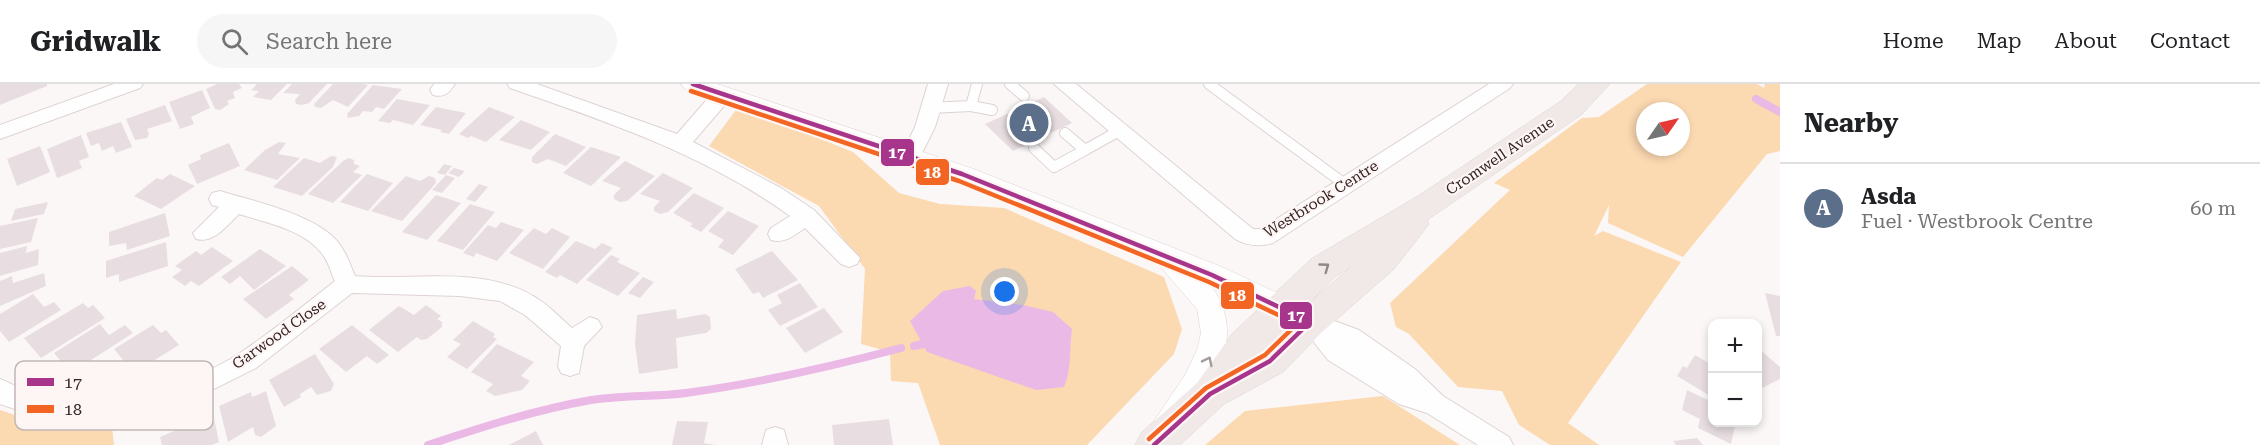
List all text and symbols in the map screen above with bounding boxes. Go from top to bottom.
search box [197,14,617,68]
text: Gridwalk [30,25,161,58]
icon: search [218,25,251,58]
text: Search here [266,29,392,54]
text: Home [1883,29,1944,53]
text: Map [1977,29,2022,53]
text: About [2055,29,2117,53]
text: Contact [2150,29,2230,53]
pin: A [1010,100,1048,146]
north arrow [1636,102,1690,156]
text: Nearby [1804,108,1898,138]
street label: Cromwell Avenue [1442,113,1558,199]
line badge: 17 [880,138,915,167]
text: 17 [888,143,906,162]
street label: Westbrook Centre [1260,157,1382,241]
line badge: 18 [915,158,950,186]
text: 18 [923,163,941,182]
text: Asda [1861,184,1916,209]
text: A [1816,196,1831,220]
text: 60 m [2190,196,2236,220]
text: Fuel · Westbrook Centre [1861,209,2093,233]
one-way arrow [1318,264,1329,275]
your location [990,277,1019,306]
line badge: 18 [1220,281,1255,310]
text: 18 [1228,286,1246,305]
street label: Garwood Close [229,295,329,373]
line badge: 17 [1279,301,1313,330]
text: 17 [1287,306,1305,325]
map controls [1708,319,1762,427]
button: + [1708,319,1762,373]
one-way arrow [1200,356,1212,367]
legend [15,361,213,430]
text: 17 [64,373,82,392]
button: − [1708,373,1762,427]
text: 18 [64,400,82,419]

